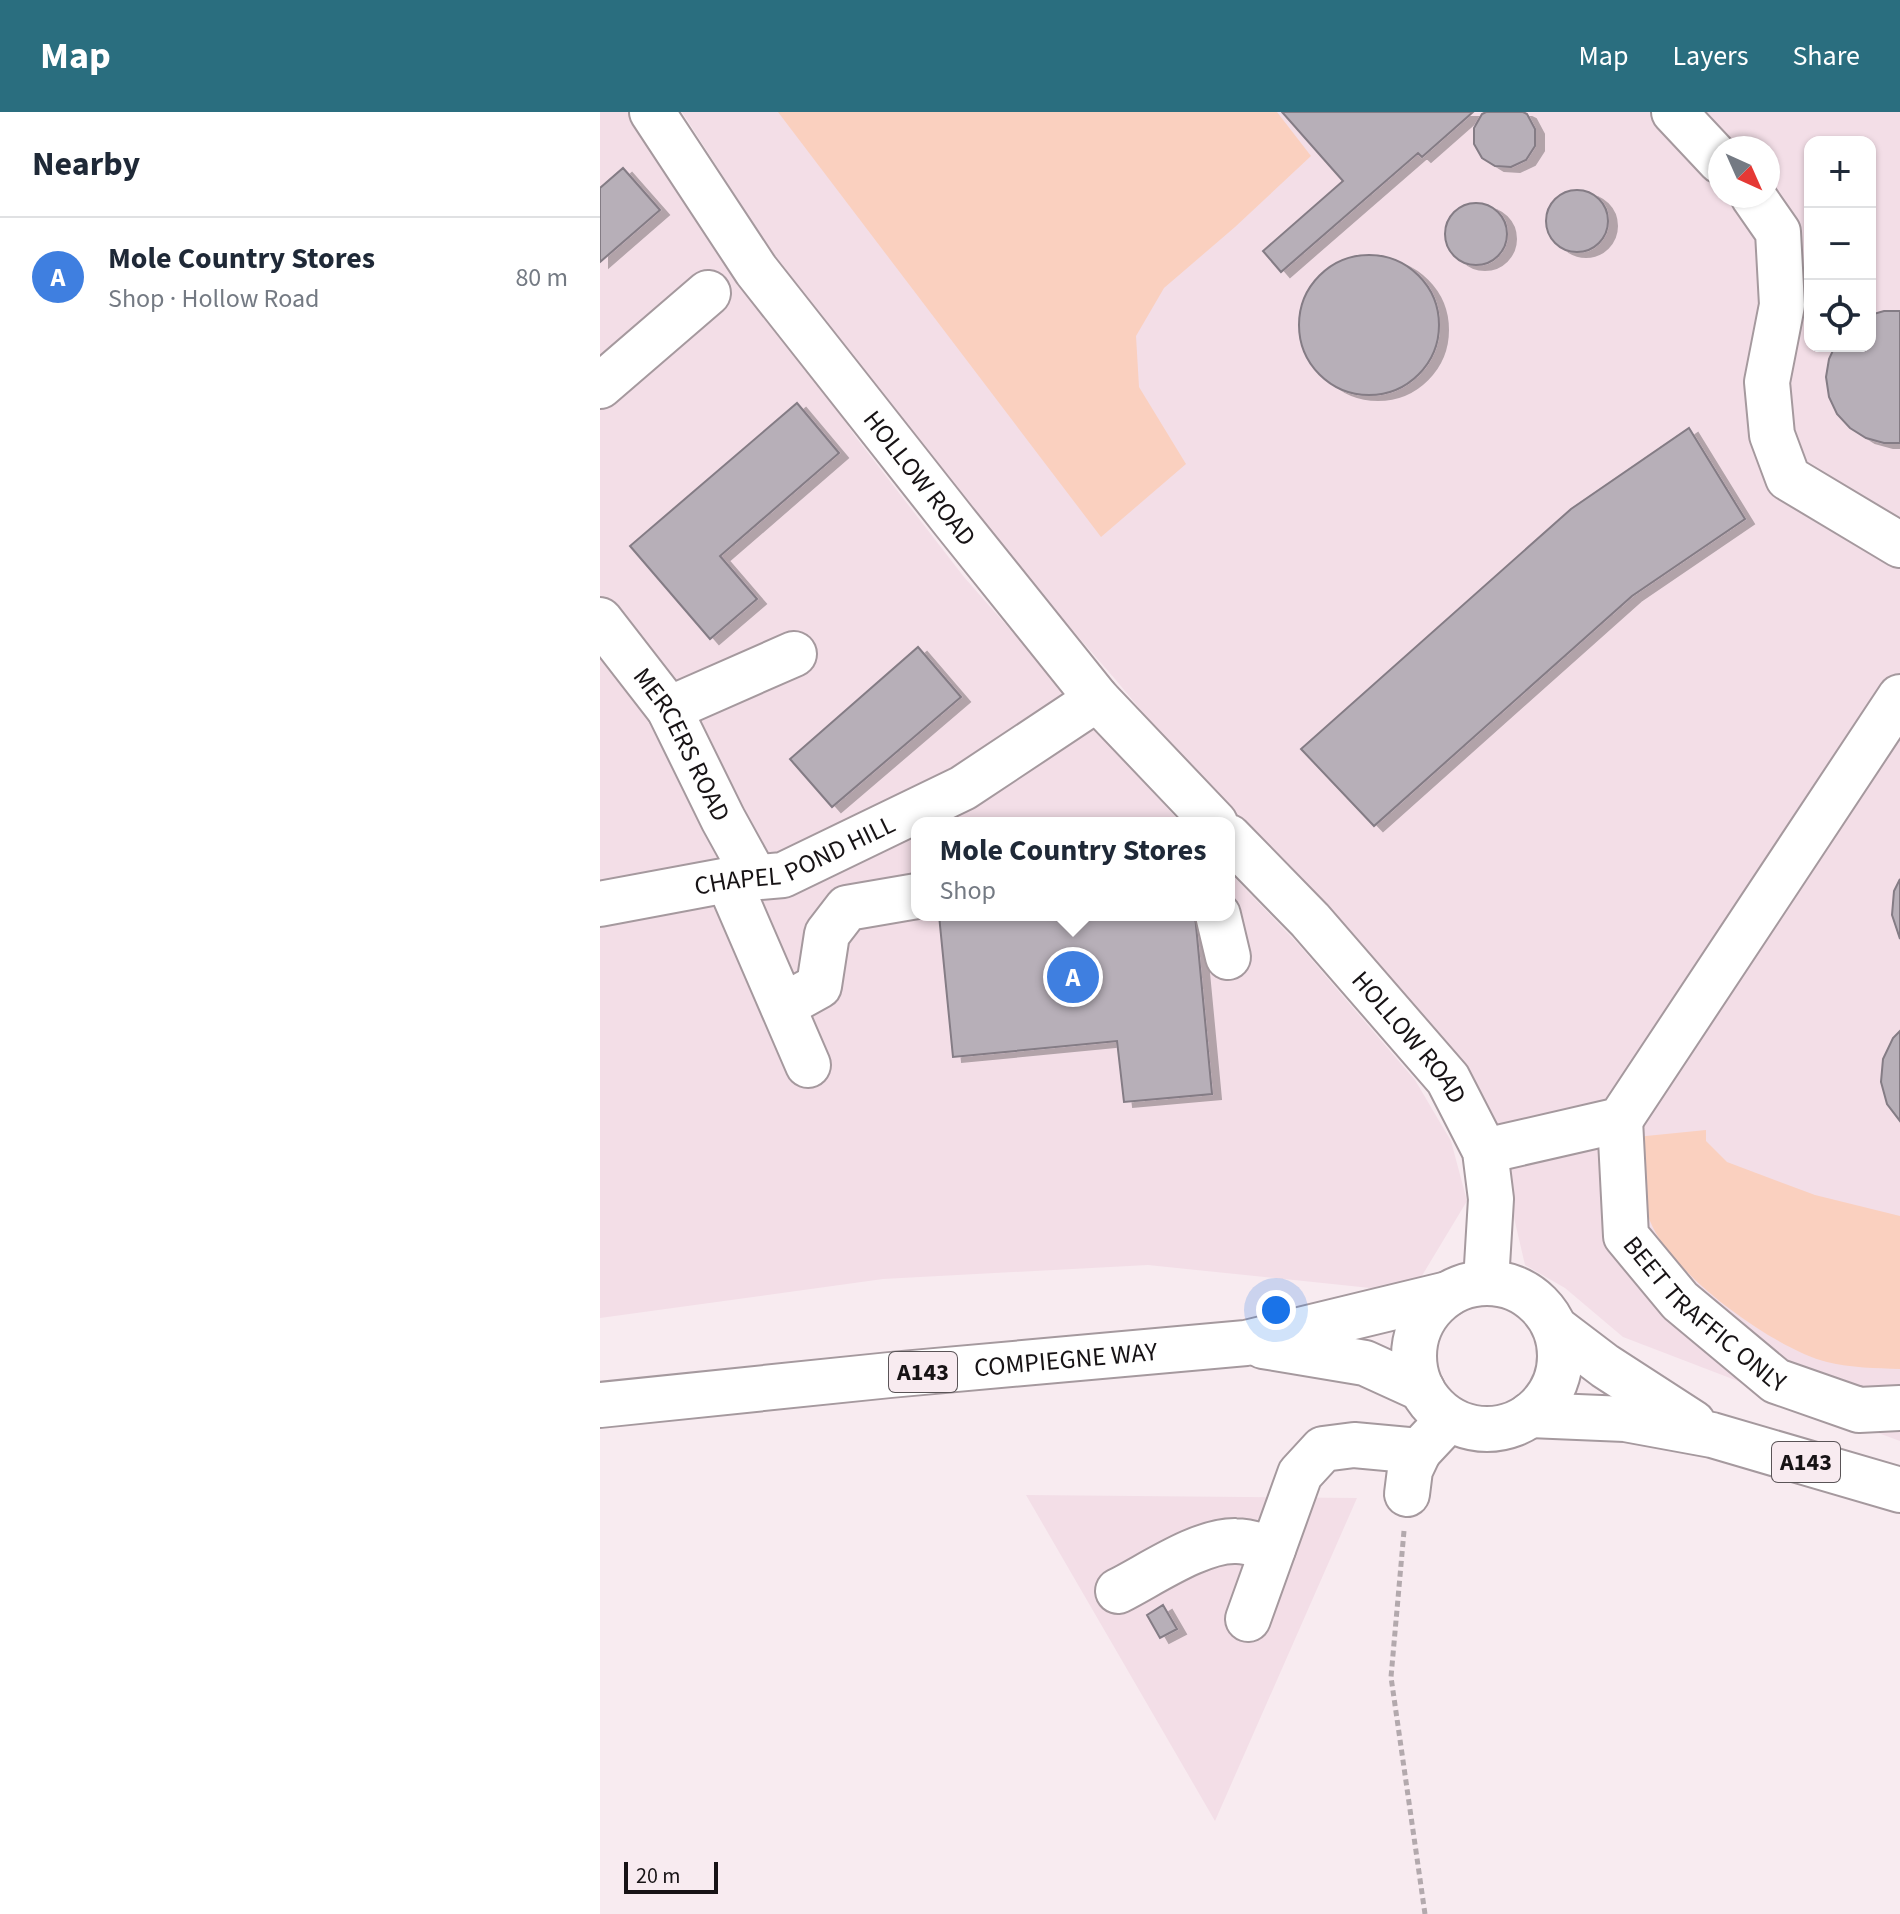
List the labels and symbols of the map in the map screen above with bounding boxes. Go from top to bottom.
north arrow [1708,136,1780,208]
street label: HOLLOW ROAD [855,402,985,554]
street label: MERCERS ROAD [625,659,740,828]
street label: CHAPEL POND HILL [691,805,901,904]
pin: A [1047,947,1099,1007]
street label: HOLLOW ROAD [1343,962,1476,1110]
street label: BEET TRAFFIC ONLY [1615,1228,1792,1402]
your location [1256,1290,1296,1330]
street label: COMPIEGNE WAY [972,1332,1160,1386]
road number: A143 [889,1352,957,1392]
road number: A143 [1772,1442,1840,1482]
scale bar [624,1858,718,1894]

